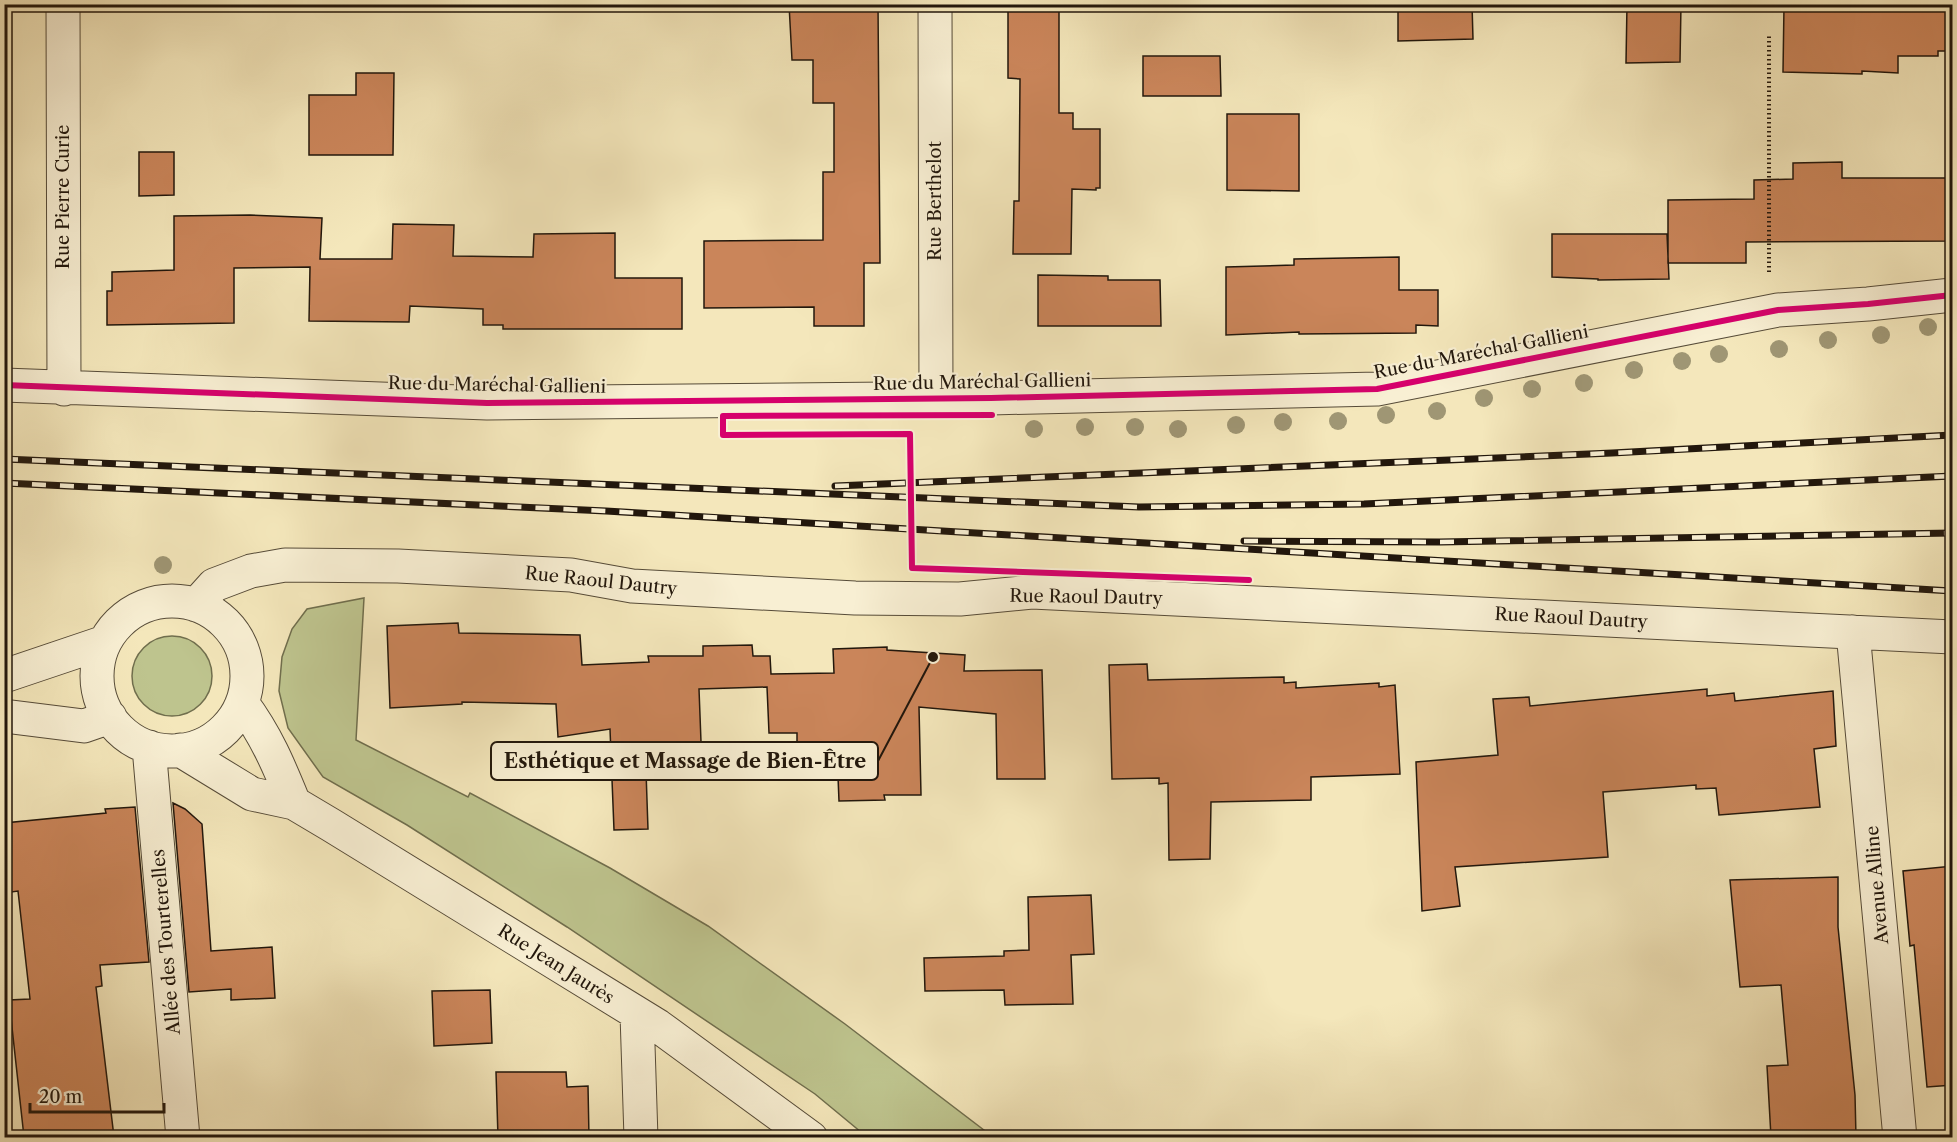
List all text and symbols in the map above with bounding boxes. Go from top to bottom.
street label: Rue Pierre Curie [52,125,74,269]
street label: Rue Berthelot [924,140,946,261]
street label: Rue du Maréchal Gallieni [1372,320,1591,384]
street label: Rue du Maréchal Gallieni [873,369,1092,395]
street label: Rue du Maréchal Gallieni [388,372,607,398]
street label: Rue Raoul Dautry [524,562,679,600]
street label: Rue Raoul Dautry [1009,585,1164,609]
street label: Rue Raoul Dautry [1494,603,1649,633]
callout: Esthétique et Massage de Bien-Être [491,742,878,780]
text: Esthétique et Massage de Bien-Être [504,748,866,773]
street label: Avenue Alline [1861,825,1893,946]
street label: Allée des Tourterelles [147,848,185,1037]
street label: Rue Jean Jaurès [494,919,618,1009]
scale bar [30,1076,164,1114]
text: 20 m [39,1086,83,1108]

